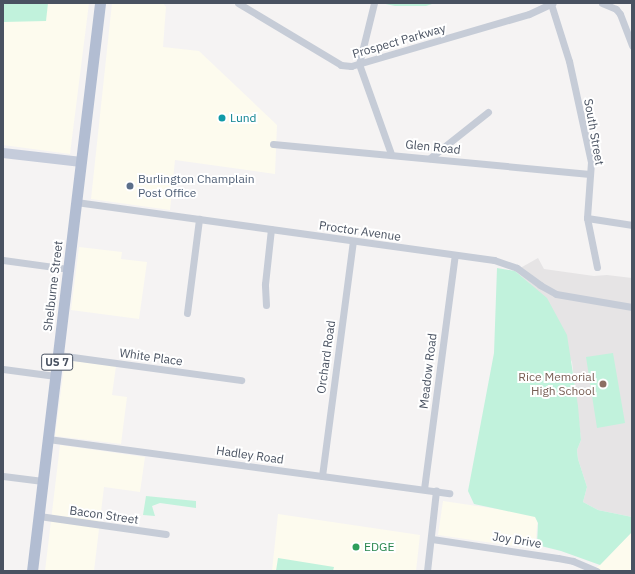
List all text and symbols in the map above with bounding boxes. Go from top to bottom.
street label: Prospect Parkway [351,21,447,61]
street label: South Street [581,98,607,166]
place label: Lund [230,111,256,125]
marker: Lund [217,113,227,123]
street label: Glen Road [405,137,461,157]
place label: Burlington Champlain Post Office [138,172,255,200]
marker: Burlington Champlain Post Office [125,181,135,191]
street label: Proctor Avenue [318,218,402,244]
street label: Shelburne Street [40,240,66,332]
street label: Orchard Road [314,319,338,395]
street label: Meadow Road [416,332,440,410]
street label: White Place [119,345,183,369]
road number: US 7 [41,353,73,371]
place label: Rice Memorial High School [518,370,595,398]
marker: Rice Memorial High School [598,379,608,389]
street label: Hadley Road [215,443,285,467]
street label: Bacon Street [69,503,139,527]
street label: Joy Drive [491,529,543,551]
place label: EDGE [364,540,394,554]
marker: EDGE [351,542,361,552]

